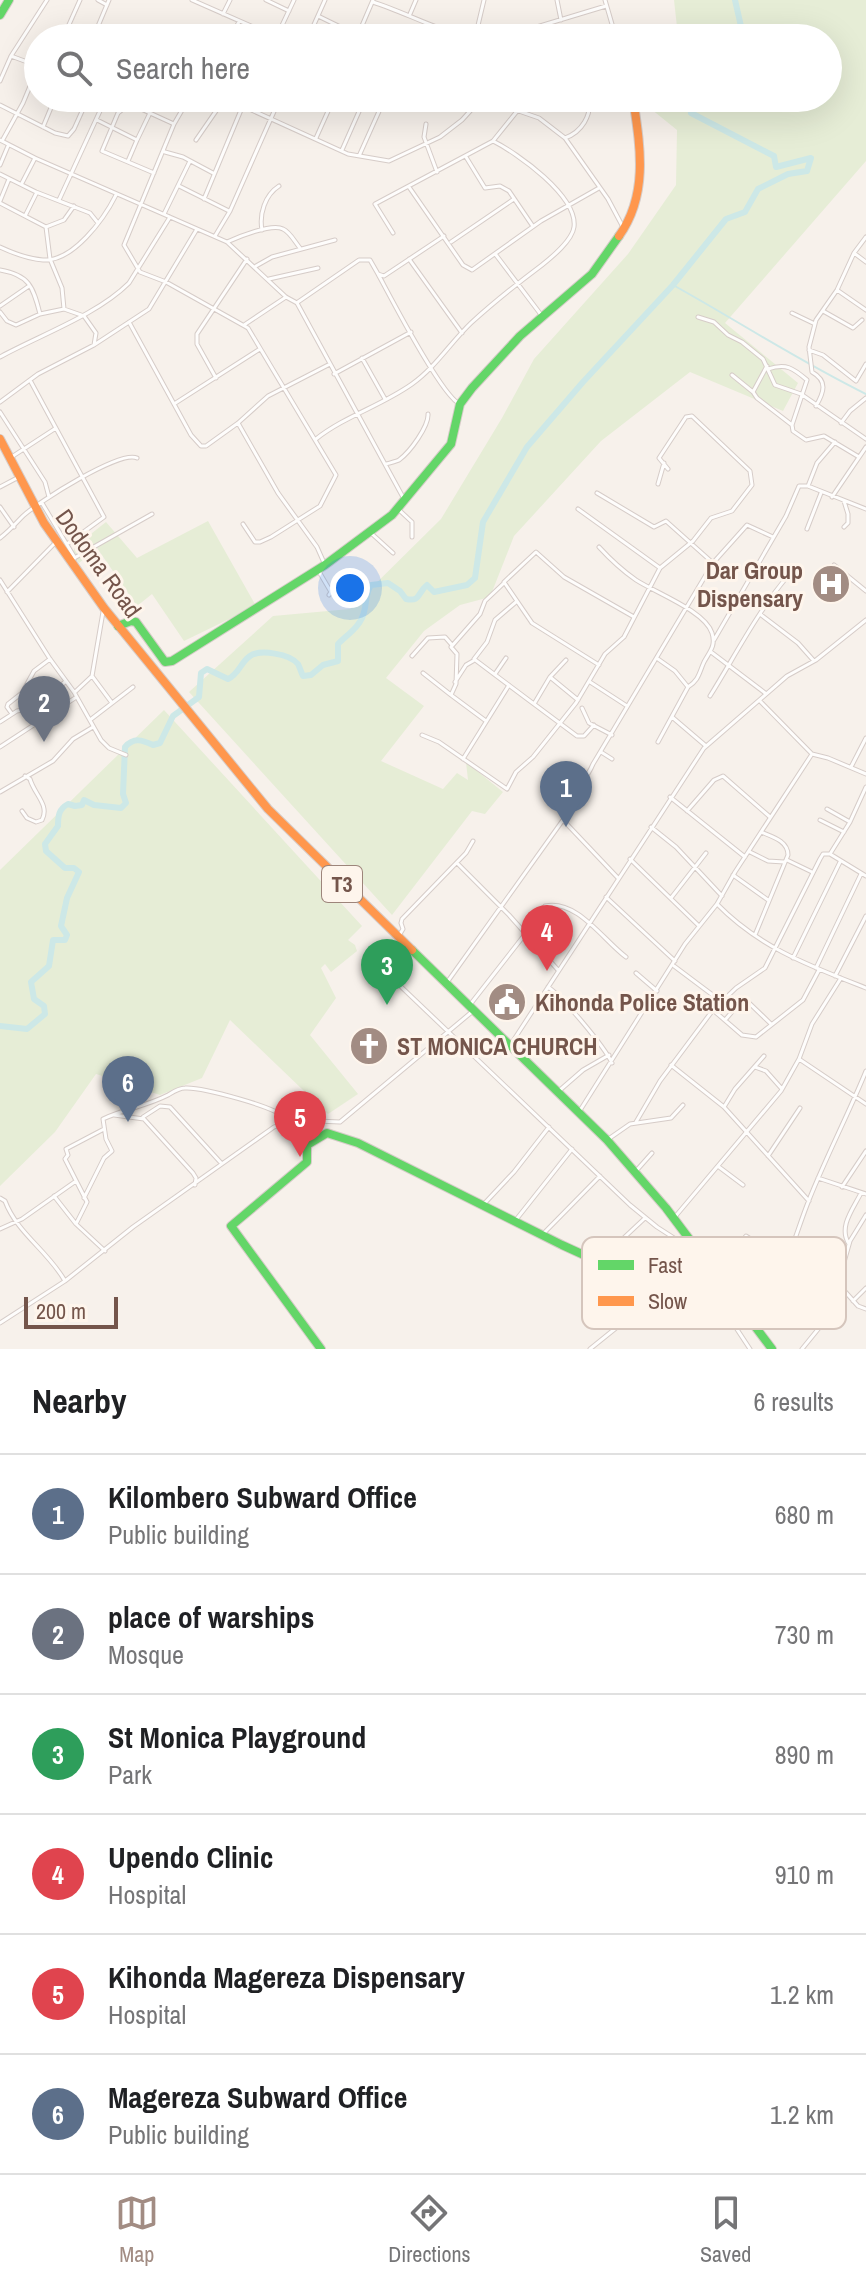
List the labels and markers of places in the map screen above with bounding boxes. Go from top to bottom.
place label: Dar Group Dispensary [697,554,803,614]
hospital icon: Dar Group Dispensary [810,563,852,605]
pin: 2 [18,676,70,742]
pin: 1 [540,761,592,827]
pin: 4 [521,905,573,971]
pin: 3 [361,939,413,1005]
public building icon: Kihonda Police Station [486,981,528,1023]
place label: Kihonda Police Station [535,986,749,1018]
church icon: ST MONICA CHURCH [348,1025,390,1067]
place label: ST MONICA CHURCH [397,1030,597,1062]
pin: 6 [102,1056,154,1122]
pin: 5 [274,1091,326,1157]

